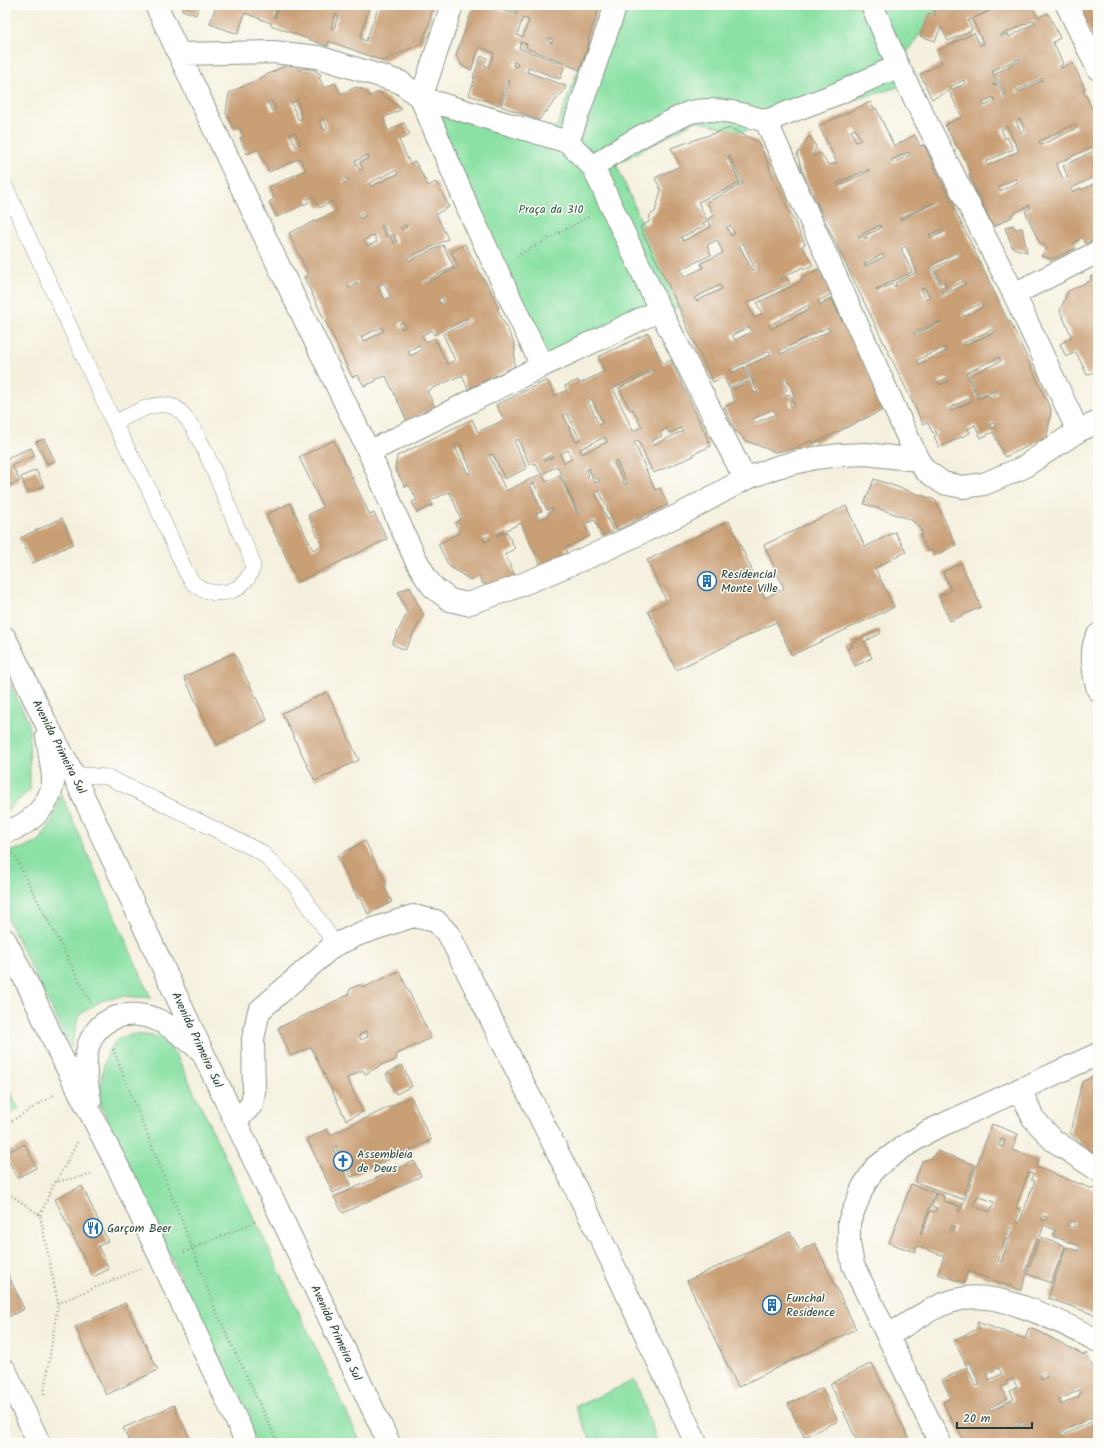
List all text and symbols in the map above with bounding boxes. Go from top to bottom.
park label: Praça da 310 [519,200,583,219]
place label: Residencial Monte Ville [721,565,778,598]
building icon: Residencial Monte Ville [696,570,718,592]
street label: Avenida Primeira Sul [27,696,91,798]
street label: Avenida Primeira Sul [166,989,228,1091]
place label: Assembleia de Deus [357,1145,413,1178]
church icon: Assembleia de Deus [332,1150,354,1172]
restaurant icon: Garçom Beer [82,1217,104,1239]
place label: Garçom Beer [107,1219,173,1238]
street label: Avenida Primeira Sul [305,1282,367,1384]
place label: Funchal Residence [786,1289,836,1322]
building icon: Funchal Residence [761,1294,783,1316]
scale bar [957,1404,1032,1430]
text: 20 m [963,1409,991,1428]

